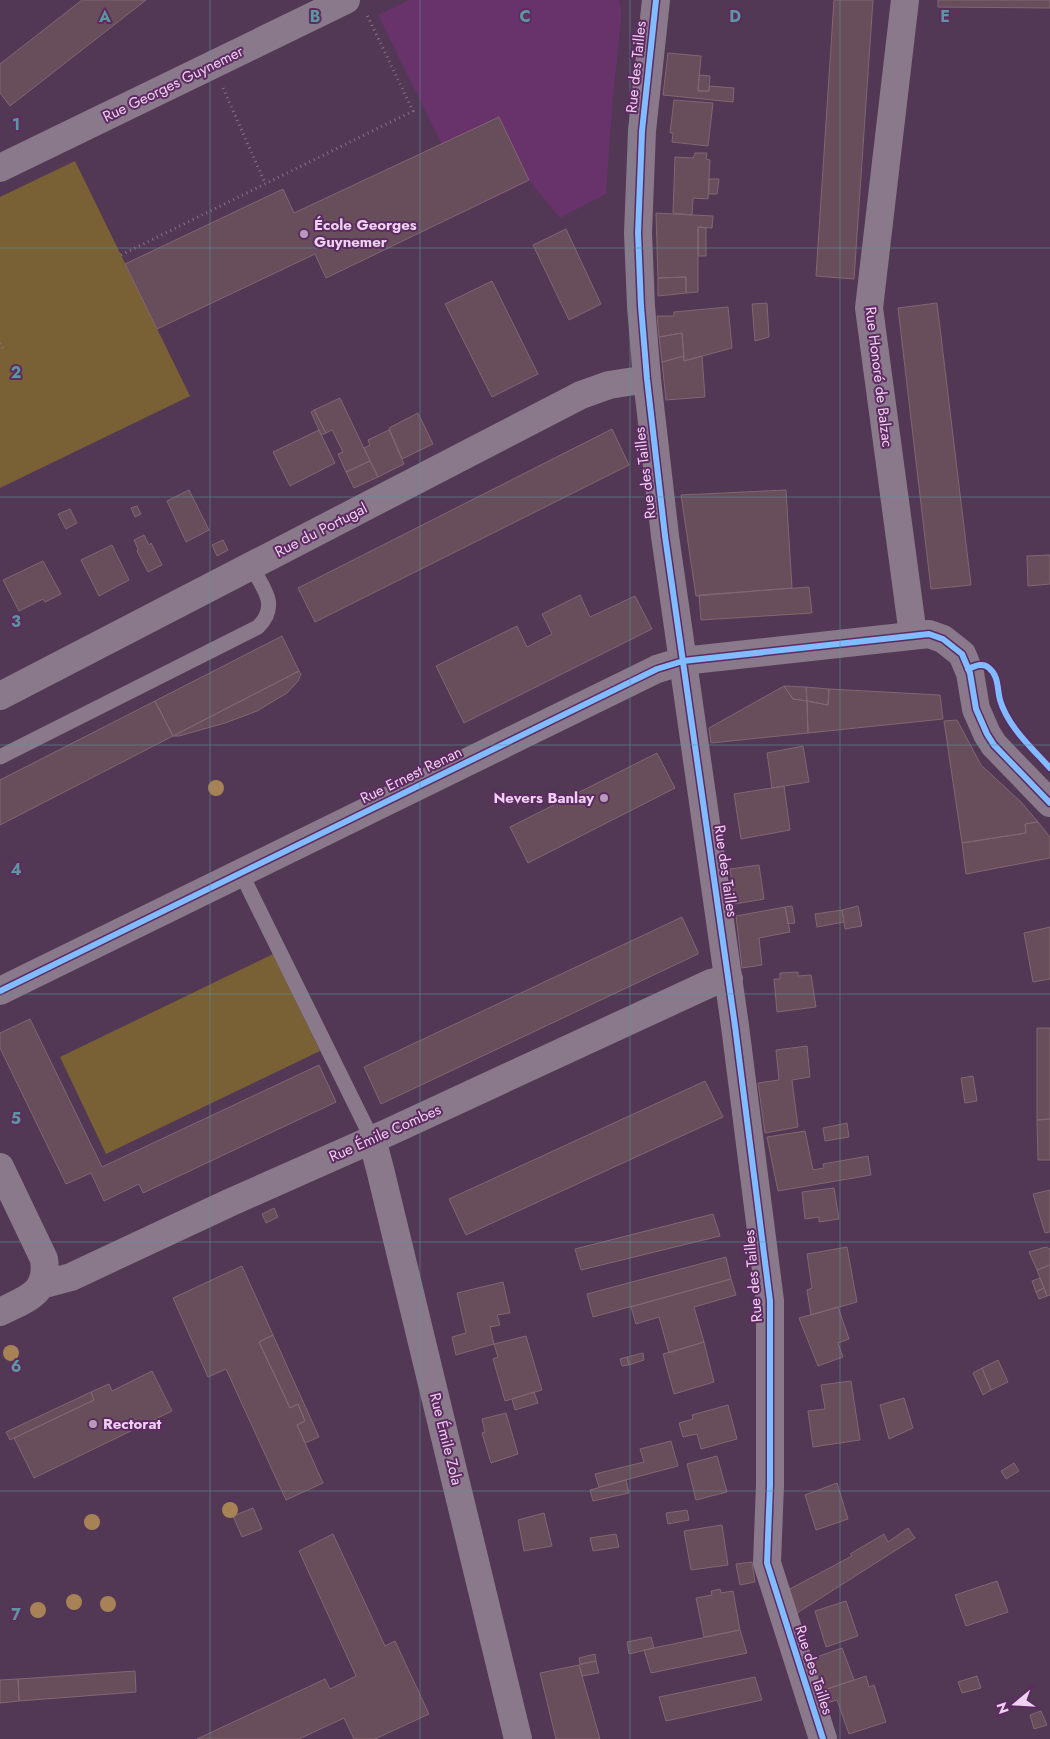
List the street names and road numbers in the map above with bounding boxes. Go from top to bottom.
street label: Rue des Tailles [620,20,652,114]
street label: Rue Georges Guynemer [99,40,248,128]
street label: Rue Honoré de Balzac [859,305,899,449]
street label: Rue des Tailles [628,426,662,520]
street label: Rue du Portugal [271,497,371,563]
street label: Rue Ernest Renan [356,741,466,809]
street label: Rue des Tailles [709,824,743,918]
street label: Rue Émile Combes [325,1098,445,1168]
street label: Rue des Tailles [738,1229,768,1323]
street label: Rue Émile Zola [424,1390,468,1488]
street label: Rue des Tailles [789,1623,839,1717]

